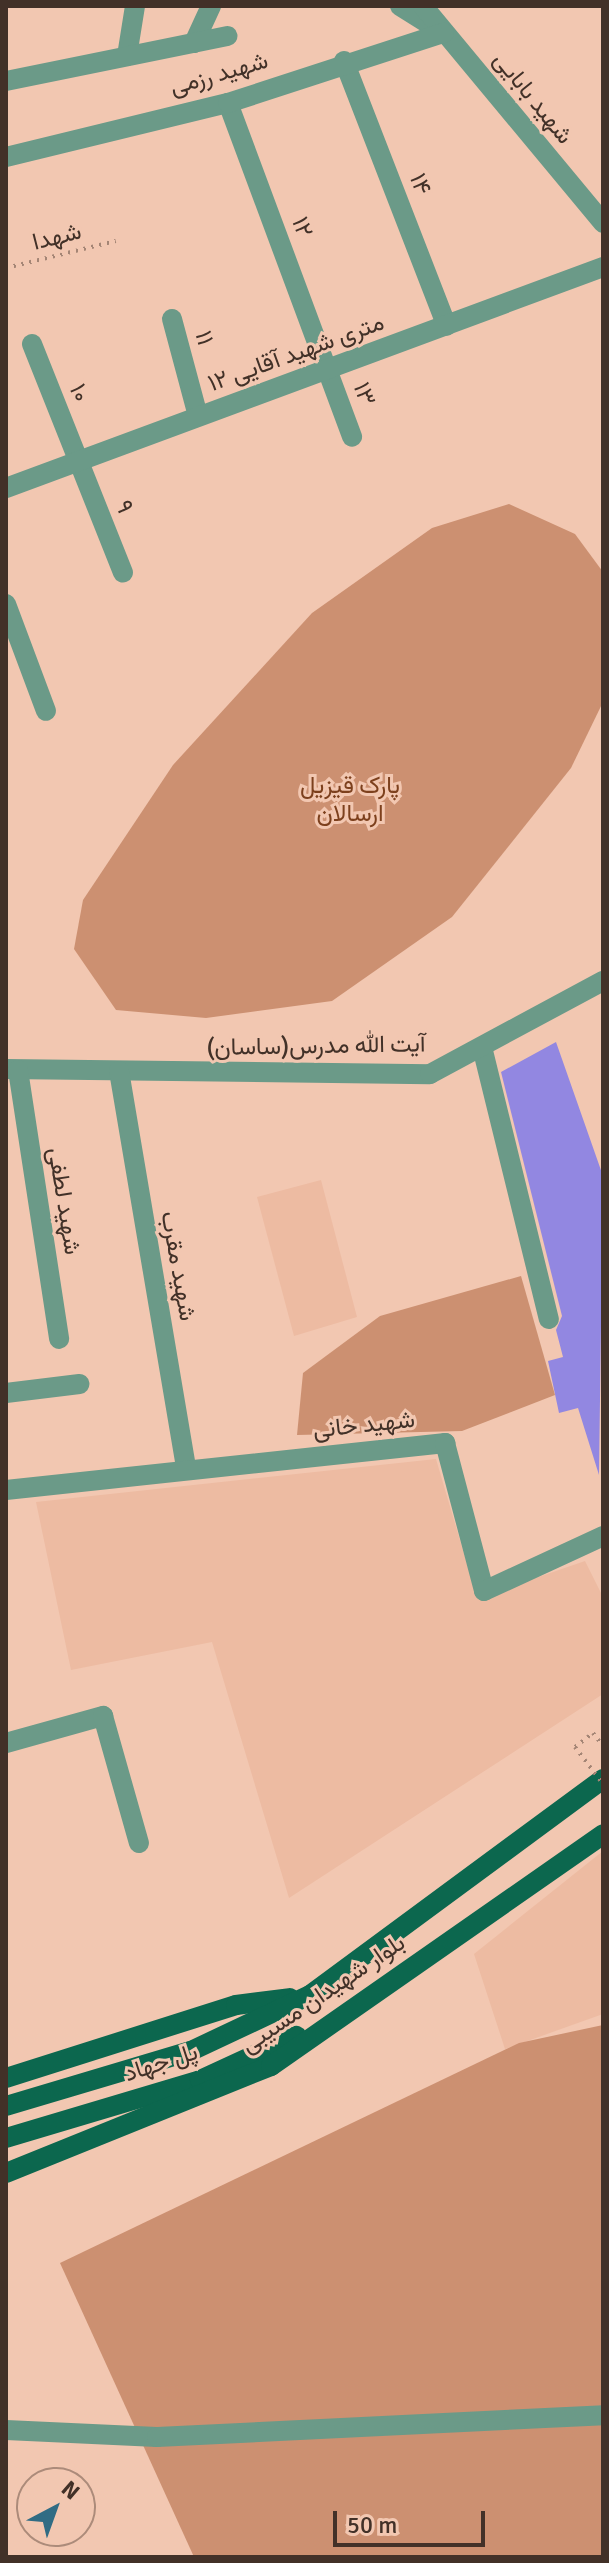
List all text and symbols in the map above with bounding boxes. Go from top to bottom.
street label: شهید رزمی [167,46,271,102]
street label: شهید بابایی [487,46,579,150]
street label: ۱۴ [403,169,437,199]
street label: ۱۲ [285,213,319,241]
street label: شهدا [30,217,84,257]
street label: ۱۲ متری شهید آقایی [204,308,388,398]
street label: ۱۱ [188,328,220,348]
street label: ۱۳ [347,378,381,410]
street label: ۱۰ [62,380,96,406]
street label: ۹ [108,496,140,518]
park label: پارک قیزیل ارسالان [300,772,400,828]
street label: آیت الله مدرس(ساسان) [206,1030,426,1062]
street label: شهید لطفی [41,1145,87,1257]
street label: شهید مقرب [154,1209,202,1323]
street label: شهید خانی [312,1405,416,1445]
street label: بلوار شهیدان مسیبی [235,1928,411,2060]
street label: پل جهاد [121,2038,201,2088]
north arrow [16,2467,96,2547]
text: N [56,2475,85,2505]
scale bar [337,2495,489,2545]
text: 50 m [347,2510,397,2540]

